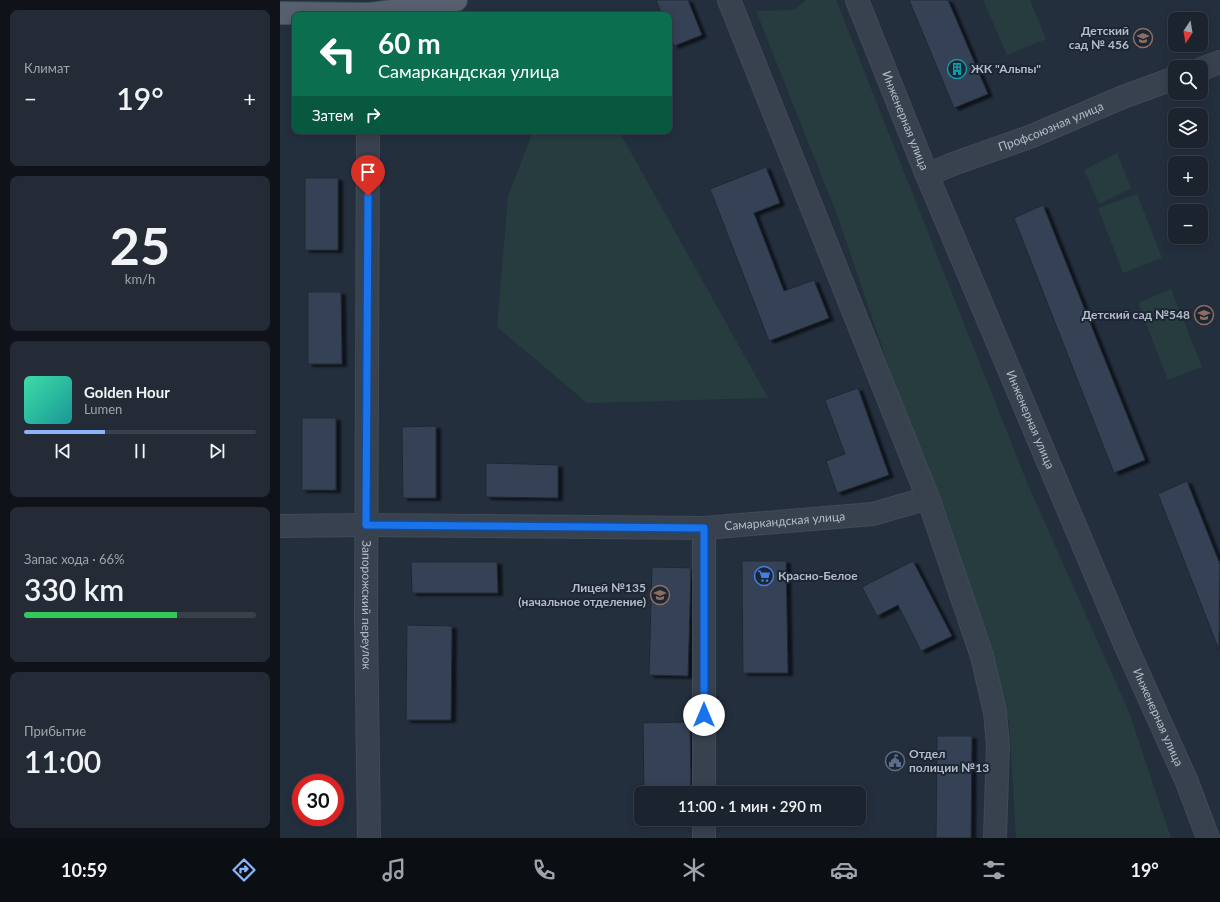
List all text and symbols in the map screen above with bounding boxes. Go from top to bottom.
north arrow [1168,12,1208,52]
map controls [1168,12,1208,244]
place label: Детский сад № 456 [1069,23,1129,52]
text: 60 m [378,26,441,60]
school or university icon: Детский сад № 456 [1132,27,1154,49]
icon: left [312,28,364,80]
building icon: ЖК "Альпы" [946,58,968,80]
text: Климат [24,60,70,76]
text: Самаркандская улица [378,60,560,82]
button: search [1168,60,1208,100]
place label: ЖК "Альпы" [971,61,1041,76]
street label: Инженерная улица [879,69,932,172]
text: 19° [116,80,164,116]
text: − [24,85,37,112]
text: + [243,85,256,112]
street label: Профсоюзная улица [996,98,1106,154]
icon: right [362,104,384,126]
text: Затем [312,106,354,124]
button: layers [1168,108,1208,148]
pin [351,155,385,196]
button: + [1168,156,1208,196]
icon: arrive [357,161,379,183]
button: − [1168,204,1208,244]
text: 25 [110,214,170,276]
text: km/h [125,271,155,287]
school or university icon: Детский сад №548 [1193,304,1215,326]
place label: Детский сад №548 [1082,307,1190,322]
street label: Инженерная улица [1003,368,1058,471]
text: Golden Hour [84,383,170,401]
text: Lumen [84,401,122,417]
icon: previous [52,440,74,462]
icon: pause [129,440,151,462]
icon: next [206,440,228,462]
street label: Самаркандская улица [724,508,846,533]
street label: Запорожский переулок [359,540,375,671]
text: Запас хода · 66% [24,551,125,567]
supermarket icon: Красно-Белое [753,565,775,587]
place label: Красно-Белое [778,568,858,583]
text: 330 km [24,571,124,607]
place label: Лицей №135 (начальное отделение) [518,580,646,609]
school or university icon: Лицей №135 (начальное отделение) [649,584,671,606]
street label: Инженерная улица [1130,666,1187,769]
position arrow [683,694,725,736]
text: Прибытие [24,723,86,739]
text: 11:00 [24,743,101,779]
place label: Отдел полиции №13 [909,746,989,775]
public building icon: Отдел полиции №13 [884,750,906,772]
speed limit sign: 30 [292,774,344,826]
text: 11:00 · 1 мин · 290 m [678,797,822,815]
icon: directions [230,856,258,884]
icon: music [380,856,408,884]
icon: phone [530,856,558,884]
icon: climate [680,856,708,884]
icon: car [830,856,858,884]
icon: filters [980,856,1008,884]
text: 10:59 [61,859,107,881]
text: 19° [1130,859,1159,881]

